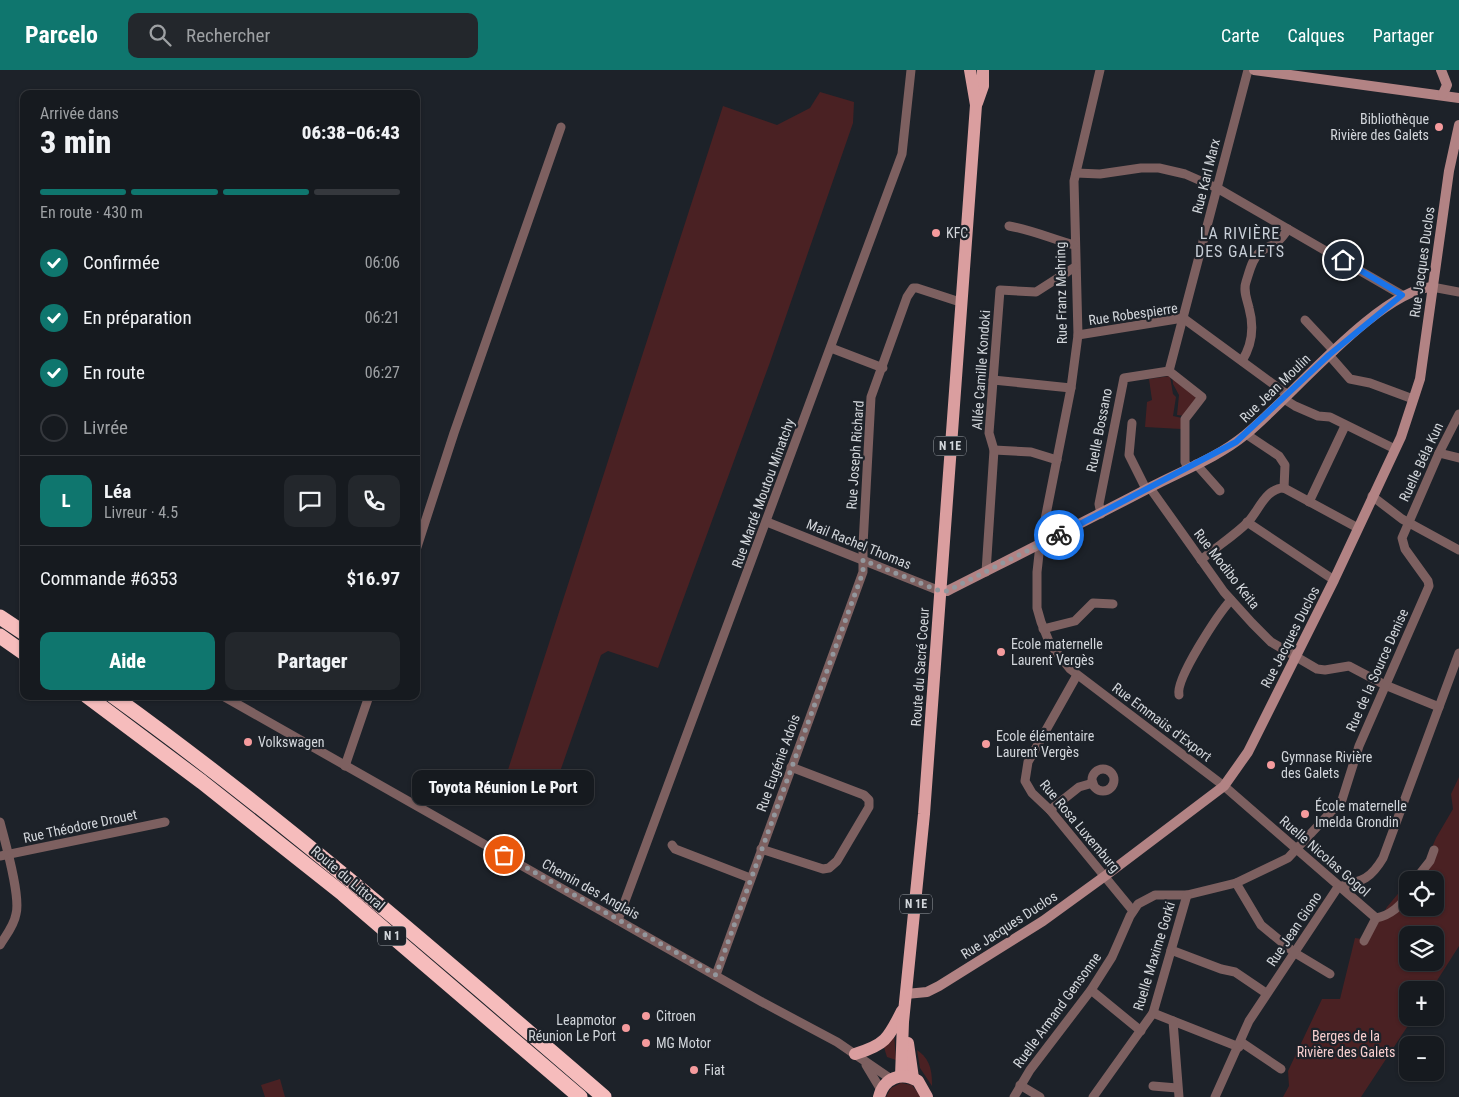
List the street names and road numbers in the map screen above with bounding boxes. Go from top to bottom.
street label: Rue Karl Marx [1189,137,1223,215]
street label: Rue Jacques Duclos [1406,206,1438,318]
street label: Rue Franz Mehring [1052,242,1070,344]
street label: Rue Robespierre [1087,300,1179,328]
street label: Allée Camille Kondoki [969,309,993,431]
street label: Rue Jean Moulin [1236,350,1314,426]
street label: Ruelle Bossano [1083,387,1115,473]
street label: Rue Joseph Richard [843,400,867,510]
street label: Rue Mardé Moutou Minatchy [728,416,798,570]
street label: Ruelle Béla Kun [1396,420,1446,504]
road number: N 1E [934,436,966,456]
street label: Mail Rachel Thomas [804,516,914,572]
street label: Rue Modibo Keita [1191,526,1263,612]
street label: Rue Jacques Duclos [1258,584,1322,690]
street label: Rue de la Source Denise [1343,606,1411,734]
street label: Route du Sacré Coeur [908,607,932,727]
street label: Rue Emmaüs d'Export [1109,679,1215,765]
street label: Rue Eugénie Adois [753,712,803,814]
street label: Rue Rosa Luxemburg [1037,777,1123,875]
street label: Rue Théodore Drouet [22,806,138,846]
street label: Ruelle Nicolas Gogol [1277,812,1373,900]
street label: Route du Littoral [308,843,388,913]
street label: Chemin des Anglais [539,855,643,923]
street label: Rue Jacques Duclos [958,888,1060,962]
street label: Rue Jean Giono [1263,889,1325,969]
road number: N 1E [900,894,932,914]
street label: Ruelle Maxime Gorki [1130,900,1178,1012]
road number: N 1 [378,926,406,946]
street label: Ruelle Armand Gensonne [1010,949,1104,1071]

